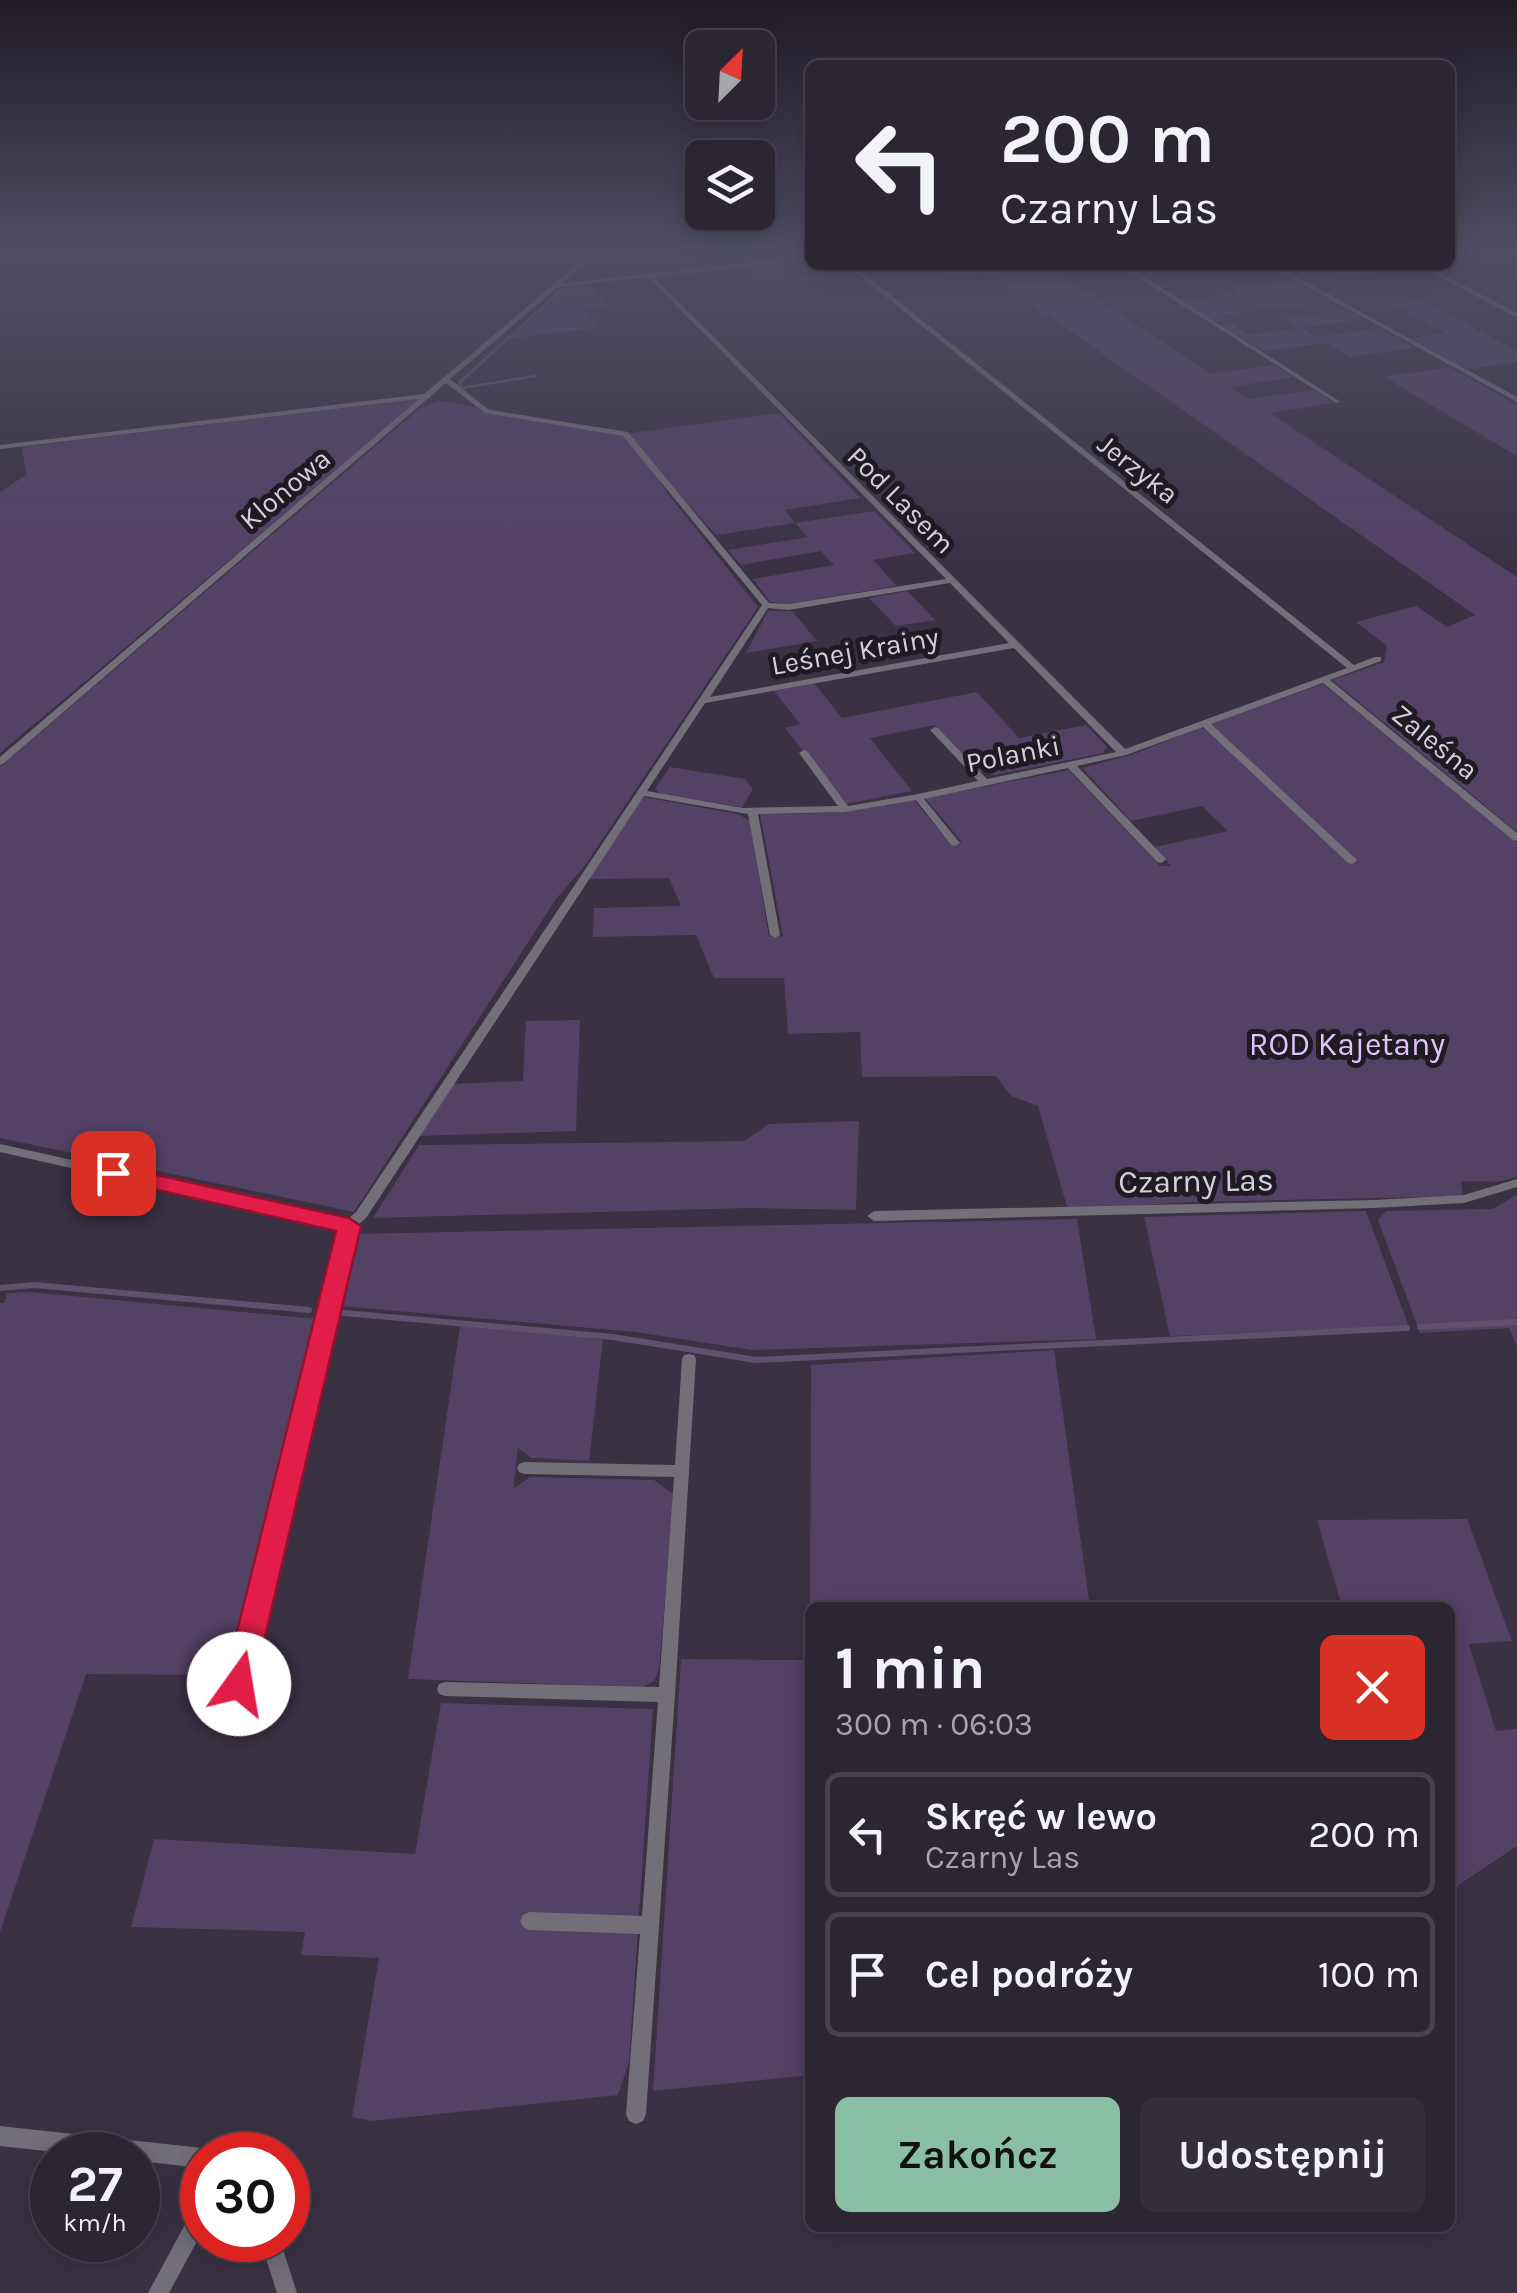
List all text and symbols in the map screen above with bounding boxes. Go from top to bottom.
north arrow [685,30,775,120]
map controls [685,30,775,230]
text: 200 m [1000,98,1215,180]
icon: left [835,100,965,230]
button: layers [685,140,775,230]
text: Czarny Las [1000,182,1218,234]
street label: Jerzyka [1091,427,1185,511]
street label: Pod Lasem [841,440,961,560]
street label: Klonowa [233,442,337,536]
street label: Leśnej Krainy [769,620,941,682]
street label: Zaleśna [1385,697,1485,787]
street label: Polanki [963,729,1063,779]
park label: ROD Kajetany [1249,1026,1445,1063]
pin [71,1131,156,1216]
icon: arrive [86,1146,141,1201]
street label: Czarny Las [1118,1161,1274,1201]
position arrow [187,1632,291,1736]
text: 1 min [835,1633,986,1703]
button: close [1320,1635,1425,1740]
text: 300 m · 06:03 [835,1706,1033,1743]
text: Skręć w lewo [925,1794,1157,1839]
icon: left [840,1807,895,1862]
text: 200 m [1308,1812,1420,1857]
text: Czarny Las [925,1839,1080,1876]
icon: arrive [840,1947,895,2002]
text: Cel podróży [925,1952,1133,1997]
text: 100 m [1318,1952,1420,1997]
button: Zakończ [835,2097,1120,2212]
button: Udostępnij [1140,2097,1425,2212]
speed limit sign: 30 [180,2132,310,2262]
text: 27 [67,2155,123,2214]
text: km/h [63,2208,127,2237]

